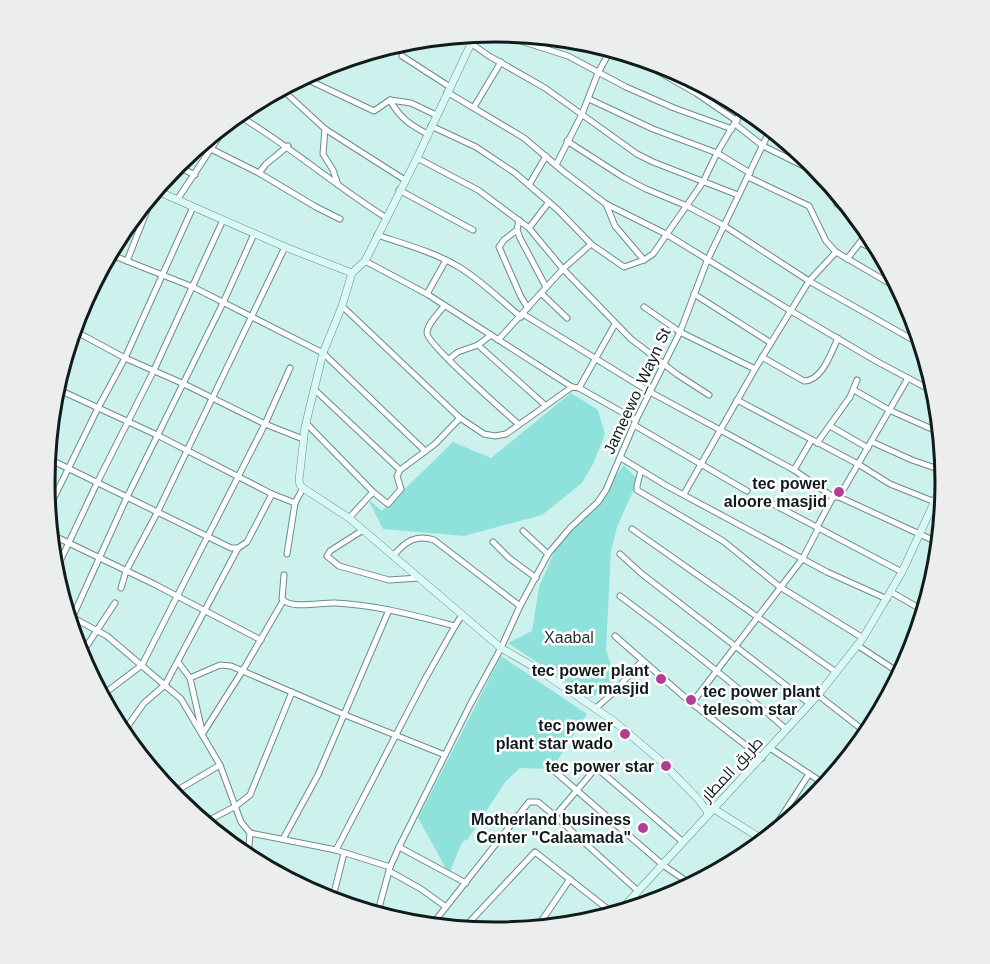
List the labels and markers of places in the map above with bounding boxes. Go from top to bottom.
place label: tec power aloore masjid [724,475,827,510]
marker: tec power aloore masjid [832,485,846,499]
place label: tec power plant star masjid [532,662,650,697]
marker: tec power plant star masjid [654,672,668,686]
place label: tec power plant telesom star [703,683,821,718]
marker: tec power plant telesom star [684,693,698,707]
place label: tec power plant star wado [496,717,613,752]
marker: tec power plant star wado [618,727,632,741]
place label: tec power star [546,758,654,775]
marker: tec power star [659,759,673,773]
place label: Motherland business Center "Calaamada" [471,811,631,846]
marker: Motherland business Center "Calaamada" [636,821,650,835]

